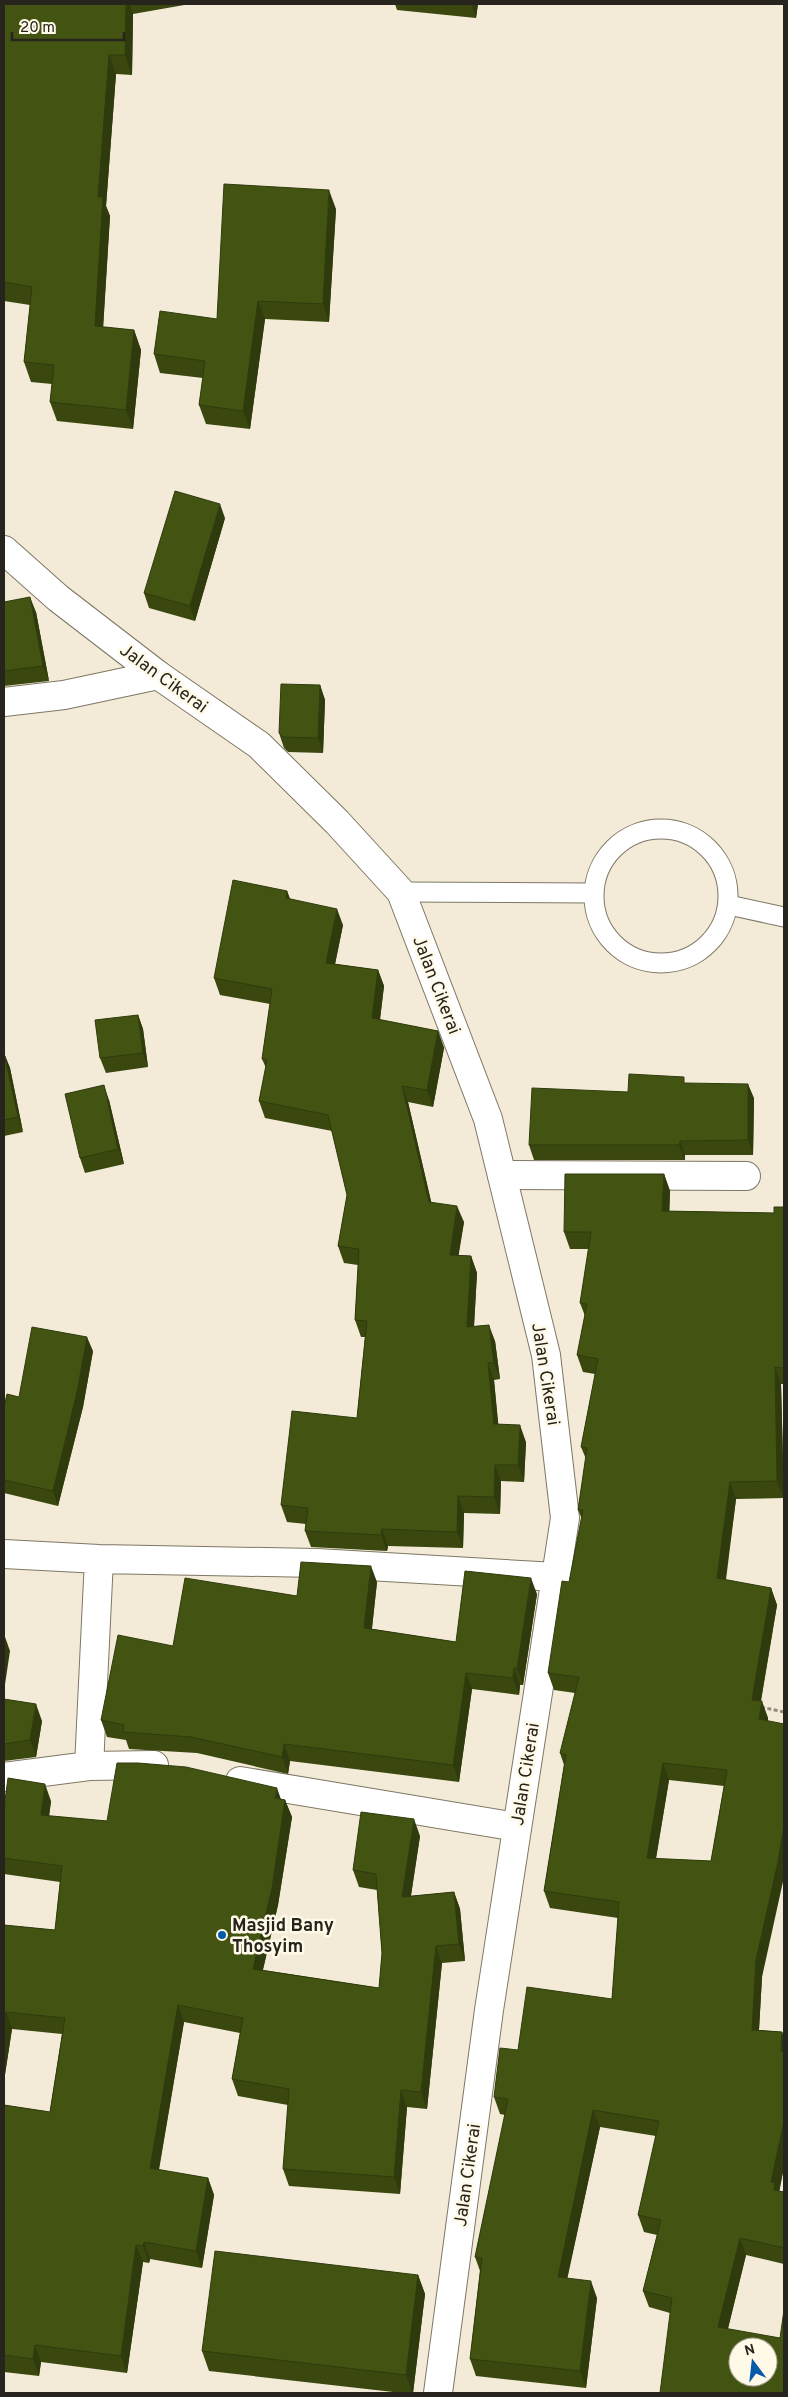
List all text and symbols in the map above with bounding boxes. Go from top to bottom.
scale bar [12,10,125,42]
text: 20 m [20,19,55,38]
street label: Jalan Cikerai [114,639,212,719]
street label: Jalan Cikerai [406,933,465,1038]
street label: Jalan Cikerai [525,1321,564,1427]
street label: Jalan Cikerai [507,1721,546,1827]
place label: Masjid Bany Thosyim [232,1915,334,1959]
marker: Masjid Bany Thosyim [216,1929,228,1941]
street label: Jalan Cikerai [450,2122,487,2228]
north arrow [728,2337,778,2387]
text: N [743,2341,757,2360]

